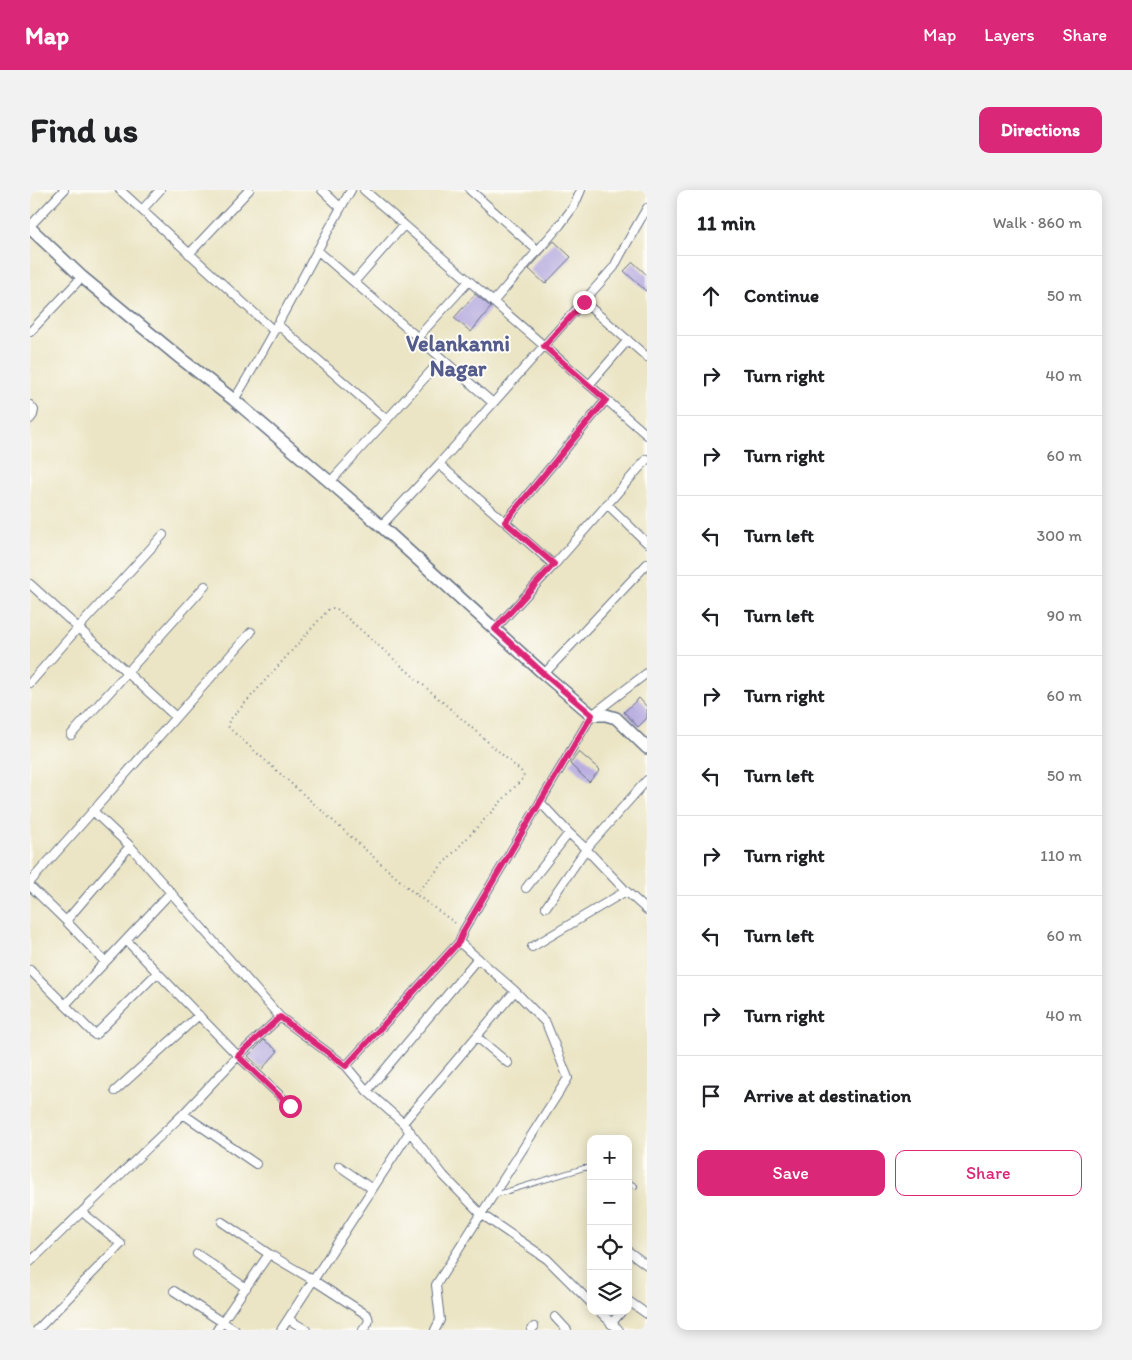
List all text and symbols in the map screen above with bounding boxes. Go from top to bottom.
text: Map [25,21,69,50]
text: Map [923,24,956,46]
text: Layers [984,24,1034,46]
text: Share [1062,24,1107,46]
button: Directions [979,107,1102,153]
text: Find us [30,109,138,151]
text: 11 min [697,210,755,235]
text: Walk · 860 m [993,213,1082,232]
icon: ahead [697,282,725,310]
text: Continue [744,284,819,307]
text: 50 m [1047,286,1082,305]
route end [573,291,596,314]
district label: Velankanni Nagar [406,330,510,382]
icon: right [697,362,725,390]
text: Turn right [744,364,825,387]
text: 40 m [1045,366,1082,385]
icon: right [697,442,725,470]
text: Turn right [744,444,825,467]
text: 60 m [1047,446,1082,465]
icon: left [697,522,725,550]
text: Turn left [744,524,814,547]
text: 300 m [1037,526,1082,545]
icon: left [697,602,725,630]
text: Turn left [744,604,814,627]
text: 90 m [1047,606,1082,625]
icon: right [697,682,725,710]
text: Turn right [744,684,825,707]
text: 60 m [1047,686,1082,705]
icon: left [697,762,725,790]
text: Turn left [744,764,814,787]
text: 50 m [1047,766,1082,785]
icon: right [697,842,725,870]
text: Turn right [744,844,825,867]
text: 110 m [1040,846,1082,865]
icon: left [697,922,725,950]
text: Turn left [744,924,814,947]
text: 60 m [1047,926,1082,945]
icon: right [697,1002,725,1030]
text: Turn right [744,1004,825,1027]
text: 40 m [1045,1006,1082,1025]
icon: arrive [697,1082,725,1110]
text: Arrive at destination [744,1084,911,1107]
route start [279,1095,302,1118]
map controls [587,1135,632,1315]
button: + [587,1135,632,1180]
button: Save [697,1150,885,1196]
button: Share [895,1150,1082,1196]
button: − [587,1180,632,1225]
button: locate [587,1225,632,1270]
button: layers [587,1270,632,1315]

